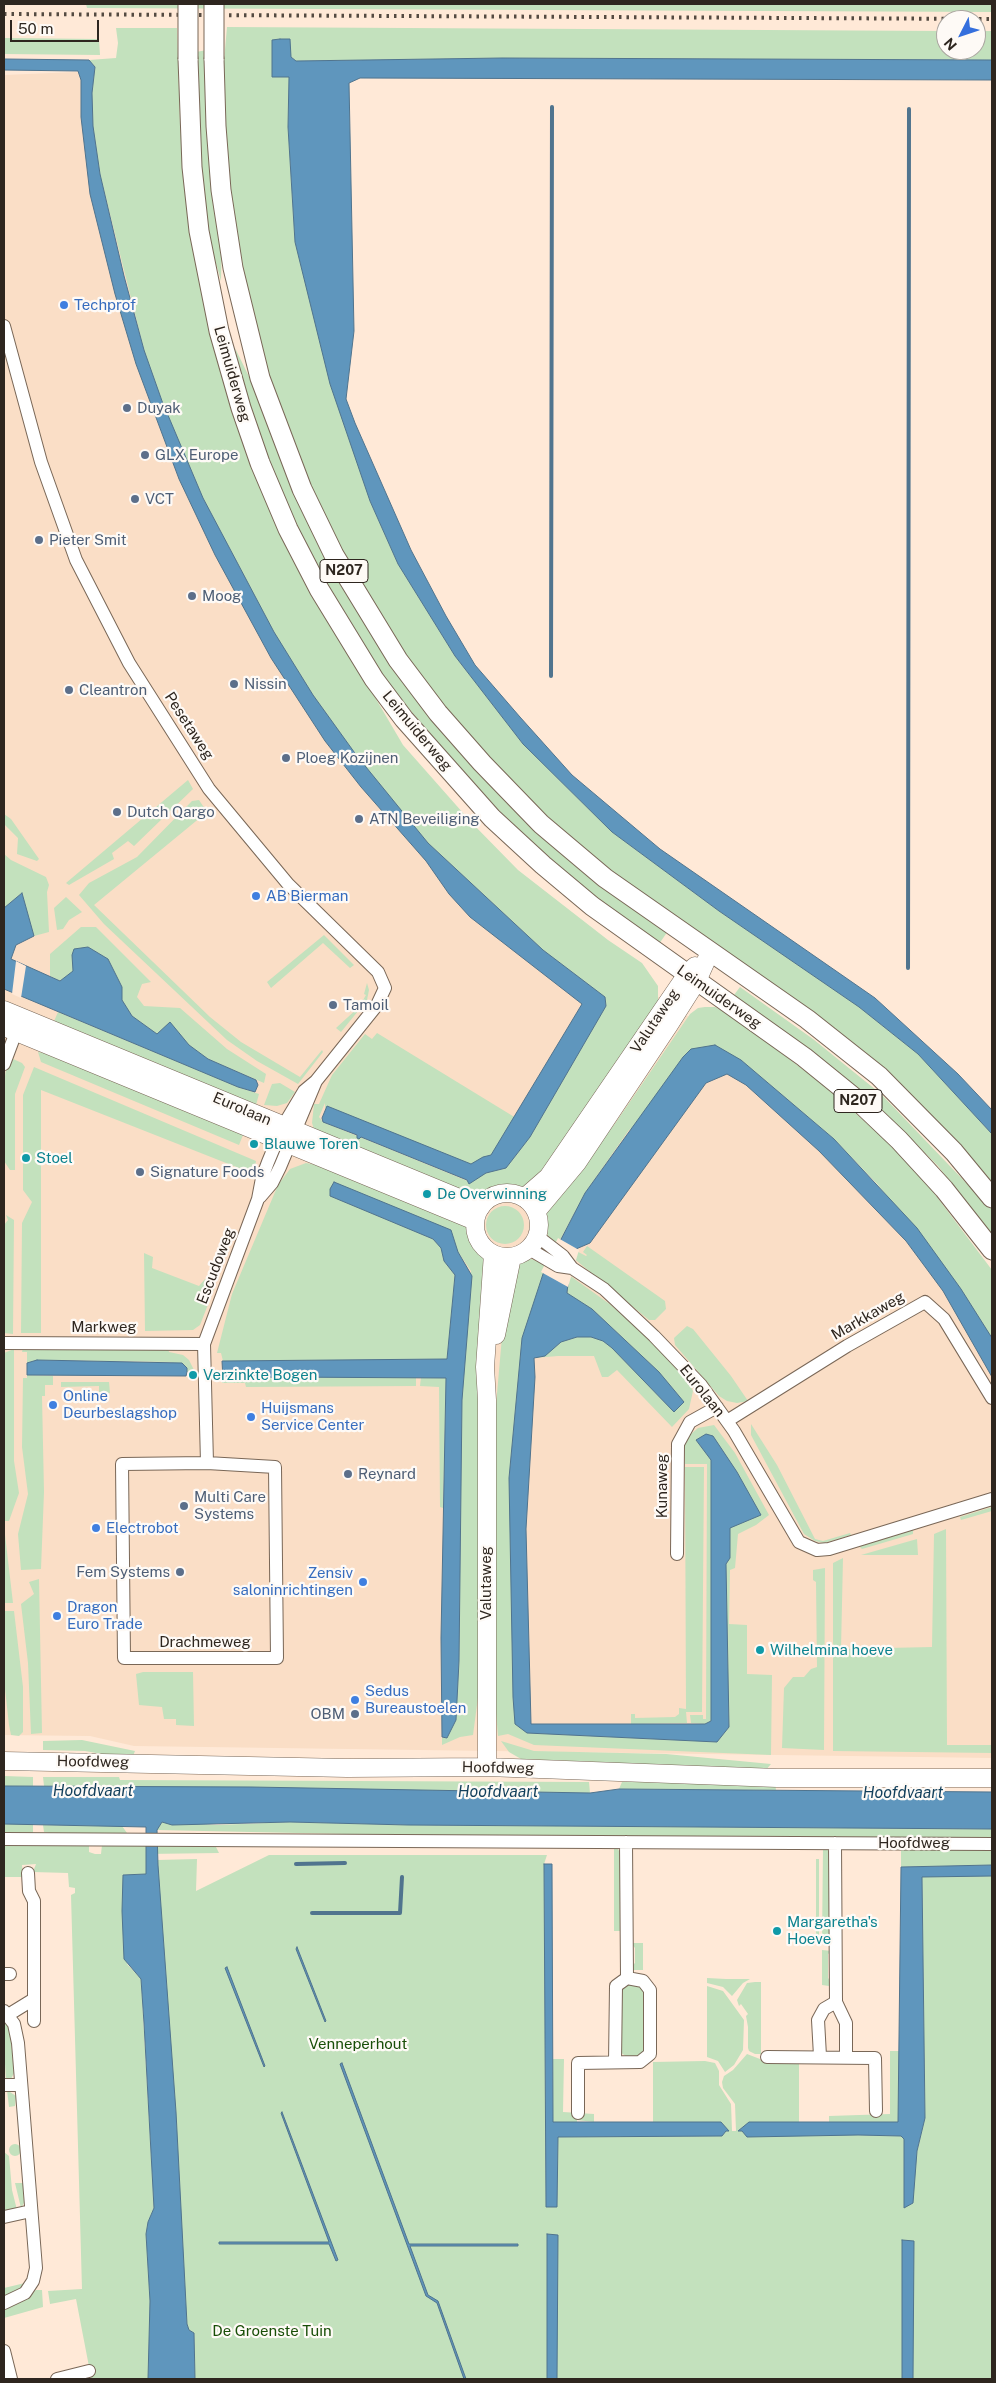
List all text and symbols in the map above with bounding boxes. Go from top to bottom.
scale bar [12,10,101,42]
north arrow [936,10,986,60]
text: 50 m [18,20,53,37]
text: N [941,35,960,54]
place label: Techprof [74,296,136,314]
marker: Techprof [58,299,70,311]
street label: Leimuiderweg [210,324,254,424]
place label: Duyak [137,399,181,417]
marker: Duyak [121,402,133,414]
place label: GLX Europe [155,446,238,464]
marker: GLX Europe [139,449,151,461]
place label: VCT [145,490,174,508]
marker: VCT [129,493,141,505]
place label: Pieter Smit [49,531,127,549]
marker: Pieter Smit [33,534,45,546]
road number: N207 [320,560,368,582]
place label: Moog [202,587,241,605]
marker: Moog [186,590,198,602]
place label: Nissin [244,675,287,693]
marker: Nissin [228,678,240,690]
place label: Cleantron [79,681,147,699]
marker: Cleantron [63,684,75,696]
street label: Leimuiderweg [378,687,456,775]
street label: Pesetaweg [161,689,217,763]
place label: Ploeg Kozijnen [296,749,398,767]
marker: Ploeg Kozijnen [280,752,292,764]
place label: Dutch Qargo [127,803,215,821]
marker: Dutch Qargo [111,806,123,818]
place label: ATN Beveiliging [369,810,480,828]
marker: ATN Beveiliging [353,813,365,825]
place label: AB Bierman [266,887,348,905]
marker: AB Bierman [250,890,262,902]
street label: Leimuiderweg [673,961,765,1033]
street label: Valutaweg [627,985,683,1057]
place label: Tamoil [343,996,389,1014]
marker: Tamoil [327,999,339,1011]
street label: Eurolaan [210,1089,274,1129]
road number: N207 [834,1090,882,1112]
place label: Blauwe Toren [264,1135,358,1153]
marker: Blauwe Toren [248,1138,260,1150]
place label: Stoel [36,1149,73,1167]
marker: Stoel [20,1152,32,1164]
place label: Signature Foods [150,1163,264,1181]
marker: Signature Foods [134,1166,146,1178]
place label: De Overwinning [437,1185,547,1203]
marker: De Overwinning [421,1188,433,1200]
street label: Escudoweg [193,1225,239,1307]
street label: Markkaweg [828,1288,908,1344]
street label: Markweg [71,1318,137,1336]
street label: Eurolaan [676,1361,728,1421]
place label: Verzinkte Bogen [203,1366,317,1384]
marker: Verzinkte Bogen [187,1369,199,1381]
place label: Online Deurbeslagshop [63,1387,177,1422]
marker: Online Deurbeslagshop [47,1399,59,1411]
place label: Huijsmans Service Center [261,1399,364,1434]
marker: Huijsmans Service Center [245,1411,257,1423]
street label: Kunaweg [653,1454,671,1518]
place label: Reynard [358,1465,416,1483]
marker: Reynard [342,1468,354,1480]
place label: Multi Care Systems [194,1488,266,1523]
marker: Multi Care Systems [178,1500,190,1512]
place label: Electrobot [106,1519,179,1537]
marker: Electrobot [90,1522,102,1534]
street label: Valutaweg [477,1546,495,1620]
place label: Fem Systems [76,1563,170,1581]
place label: Zensiv saloninrichtingen [233,1564,353,1599]
marker: Fem Systems [174,1566,186,1578]
marker: Zensiv saloninrichtingen [357,1576,369,1588]
place label: Dragon Euro Trade [67,1598,143,1633]
marker: Dragon Euro Trade [51,1610,63,1622]
street label: Drachmeweg [159,1633,251,1651]
place label: Wilhelmina hoeve [770,1641,893,1659]
marker: Wilhelmina hoeve [754,1644,766,1656]
place label: Sedus Bureaustoelen [365,1682,466,1717]
marker: Sedus Bureaustoelen [349,1694,361,1706]
place label: OBM [311,1705,345,1723]
marker: OBM [349,1708,361,1720]
street label: Hoofdweg [57,1752,129,1772]
street label: Hoofdweg [462,1758,534,1778]
water label: Hoofdvaart [53,1781,133,1801]
water label: Hoofdvaart [458,1782,538,1802]
water label: Hoofdvaart [863,1783,943,1803]
street label: Hoofdweg [878,1834,950,1852]
place label: Margaretha's Hoeve [787,1913,878,1948]
marker: Margaretha's Hoeve [771,1925,783,1937]
park label: Venneperhout [309,2035,407,2053]
park label: De Groenste Tuin [212,2322,332,2340]

